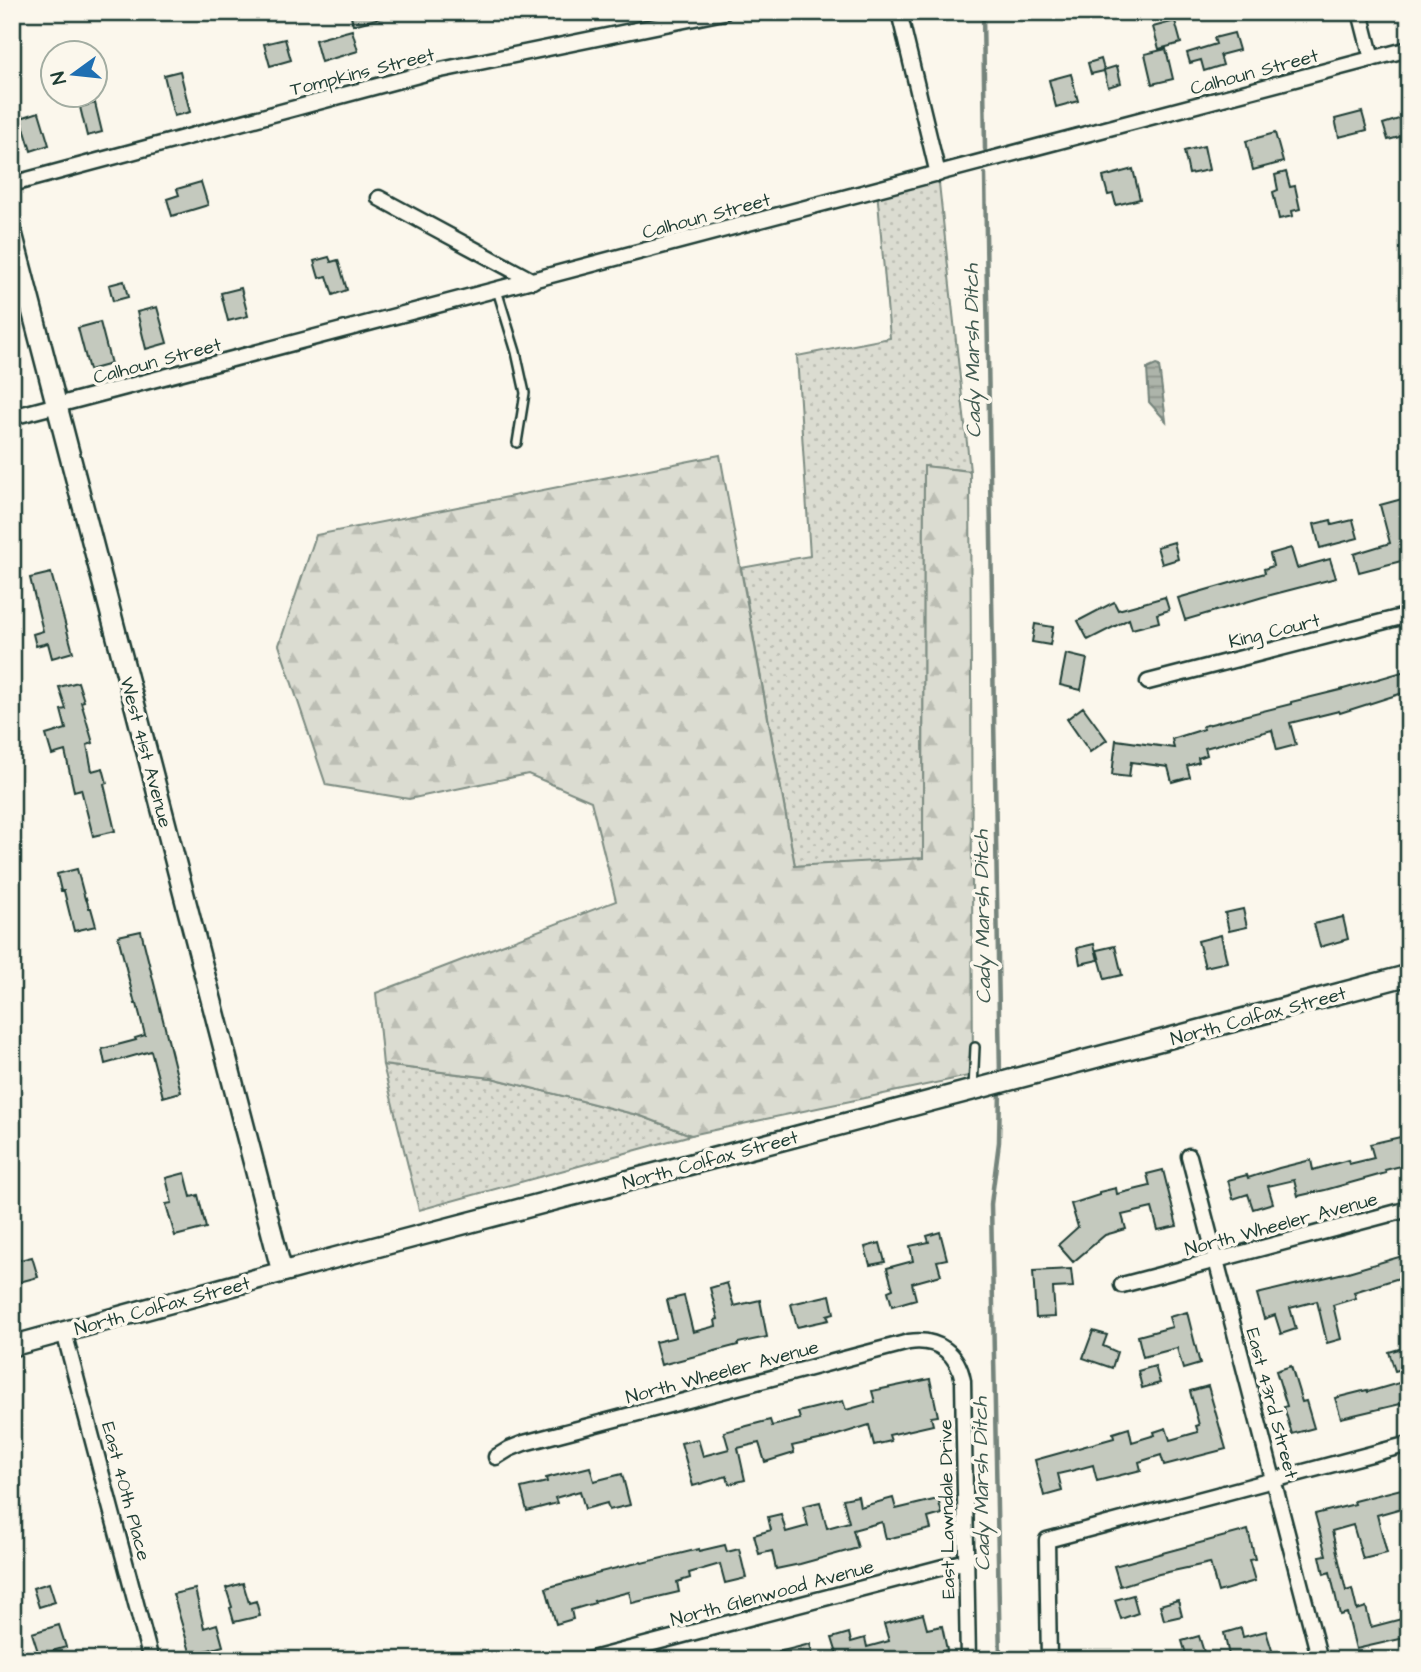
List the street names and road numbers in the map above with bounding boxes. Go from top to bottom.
street label: Tompkins Street [287,41,438,103]
street label: Calhoun Street [1187,42,1322,103]
street label: Calhoun Street [639,186,774,247]
street label: Calhoun Street [90,331,225,392]
street label: King Court [1226,607,1323,657]
street label: West 41st Avenue [112,674,179,831]
street label: North Colfax Street [1167,980,1350,1053]
street label: North Colfax Street [619,1124,802,1197]
street label: North Wheeler Avenue [1182,1186,1381,1263]
street label: North Colfax Street [71,1270,254,1343]
street label: East 43rd Street [1238,1325,1305,1482]
street label: North Wheeler Avenue [623,1334,822,1411]
street label: East 40th Place [94,1419,157,1564]
street label: East Lawndale Drive [932,1419,963,1599]
street label: North Glenwood Avenue [668,1553,877,1634]

